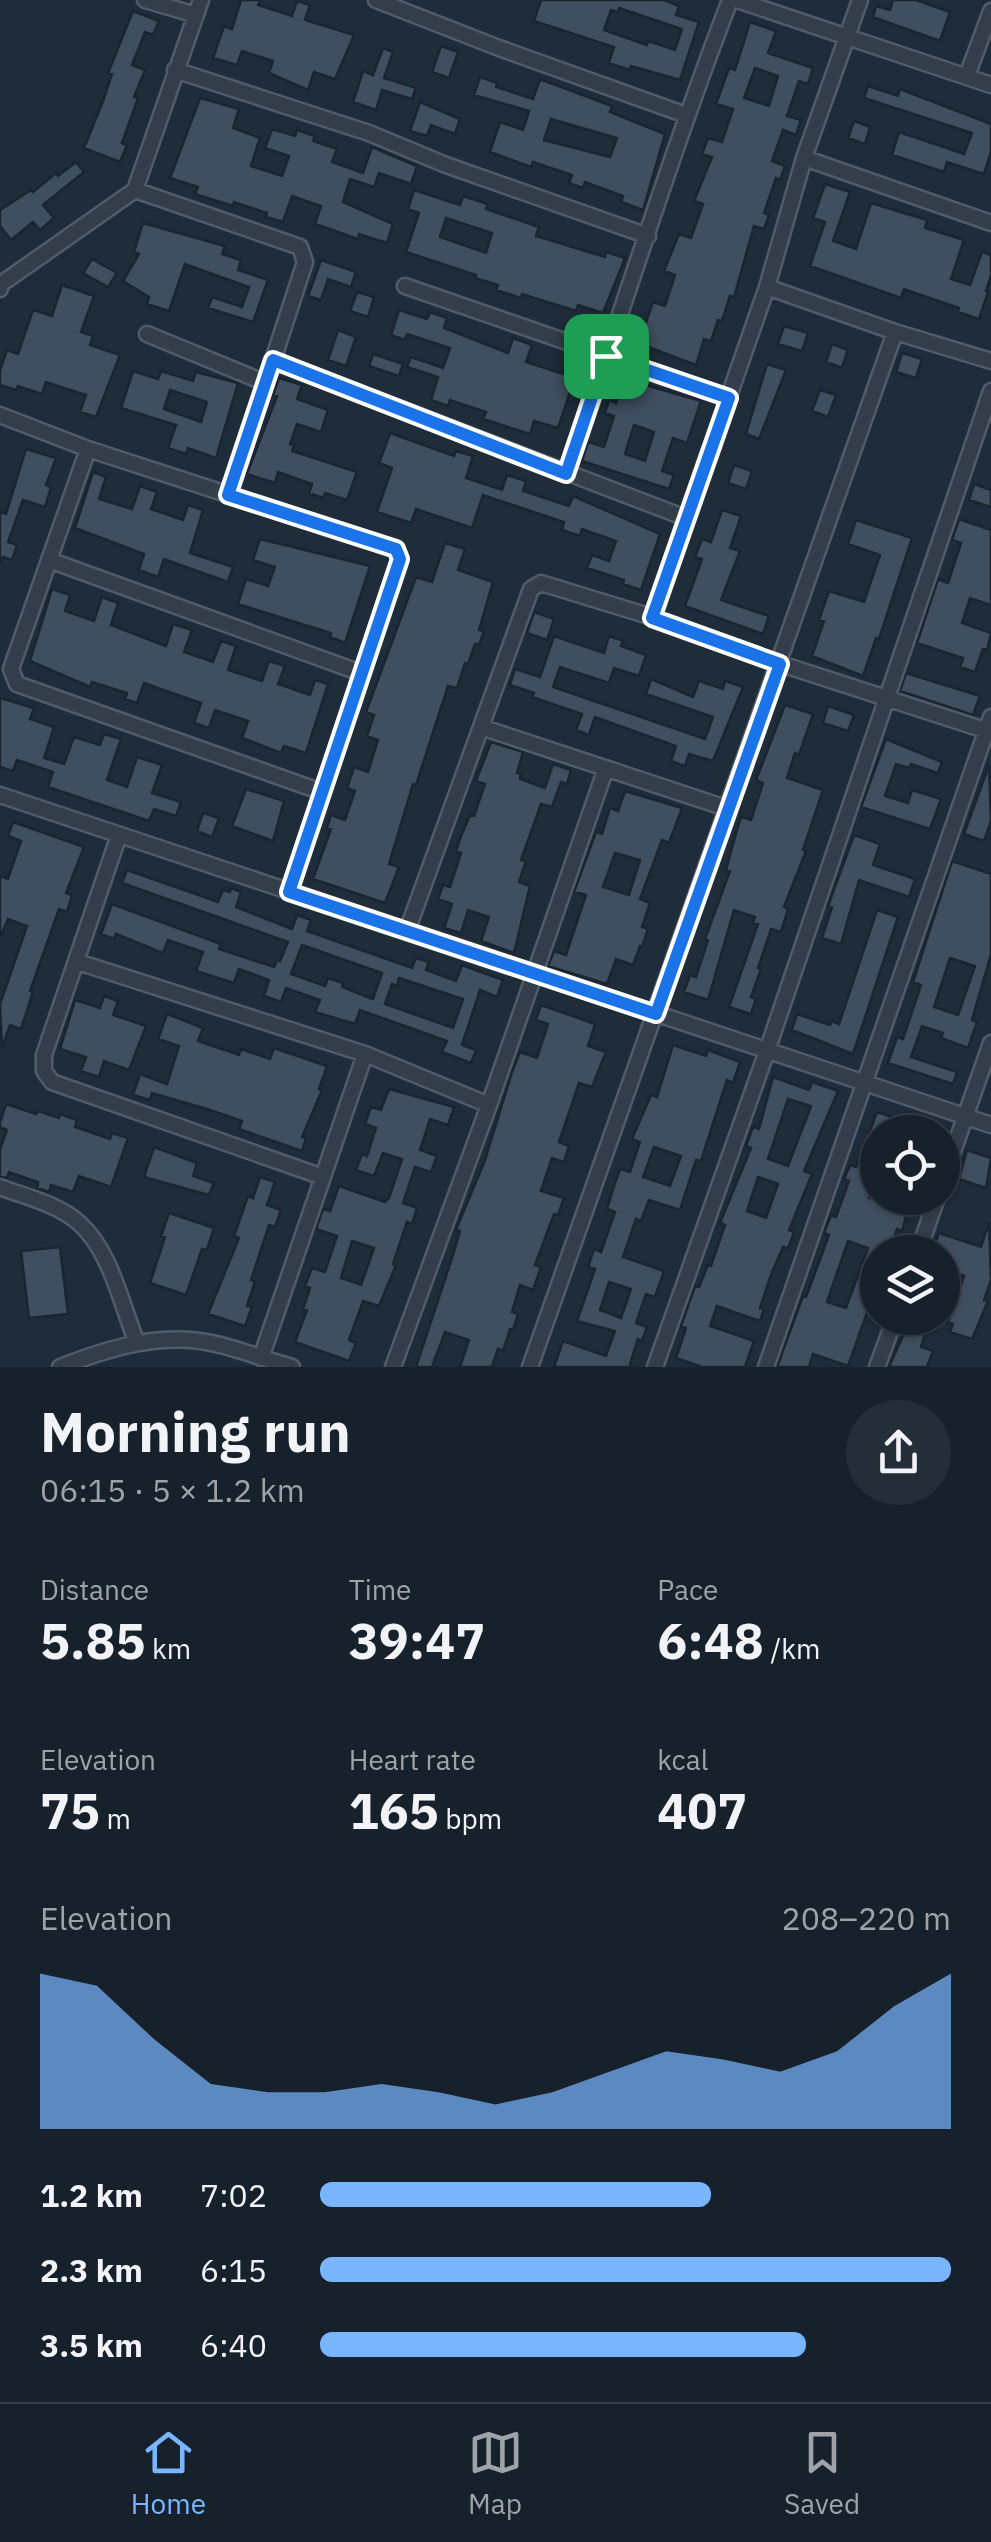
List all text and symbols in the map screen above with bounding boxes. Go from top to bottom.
pin [564,314,649,399]
icon: arrive [579,329,634,384]
map controls [860,1115,960,1335]
button: locate [860,1115,960,1215]
button: layers [860,1235,960,1335]
text: Morning run [40,1396,351,1467]
button: share [846,1400,951,1505]
text: 06:15 · 5 × 1.2 km [40,1469,305,1511]
text: Distance [40,1571,149,1608]
text: Time [349,1571,412,1608]
text: Pace [657,1571,718,1608]
text: 5.85 [40,1608,146,1673]
text: 39:47 [349,1608,485,1673]
text: 6:48 [657,1608,764,1673]
text: km [146,1630,191,1667]
text: /km [764,1630,820,1667]
text: Elevation [40,1741,156,1778]
text: Heart rate [349,1741,476,1778]
text: kcal [657,1741,708,1778]
text: 75 [40,1778,100,1843]
text: 165 [349,1778,439,1843]
text: 407 [657,1778,747,1843]
text: m [100,1800,131,1837]
text: bpm [439,1800,502,1837]
text: Elevation [40,1897,173,1939]
text: 208–220 m [781,1897,951,1939]
text: 1.2 km [40,2174,143,2216]
text: 7:02 [200,2174,267,2216]
text: 2.3 km [40,2249,143,2291]
text: 6:15 [200,2249,267,2291]
text: 3.5 km [40,2324,143,2366]
text: 6:40 [200,2324,267,2366]
tab: Home [131,2425,206,2522]
tab: Map [468,2425,523,2522]
tab: Saved [784,2425,860,2522]

